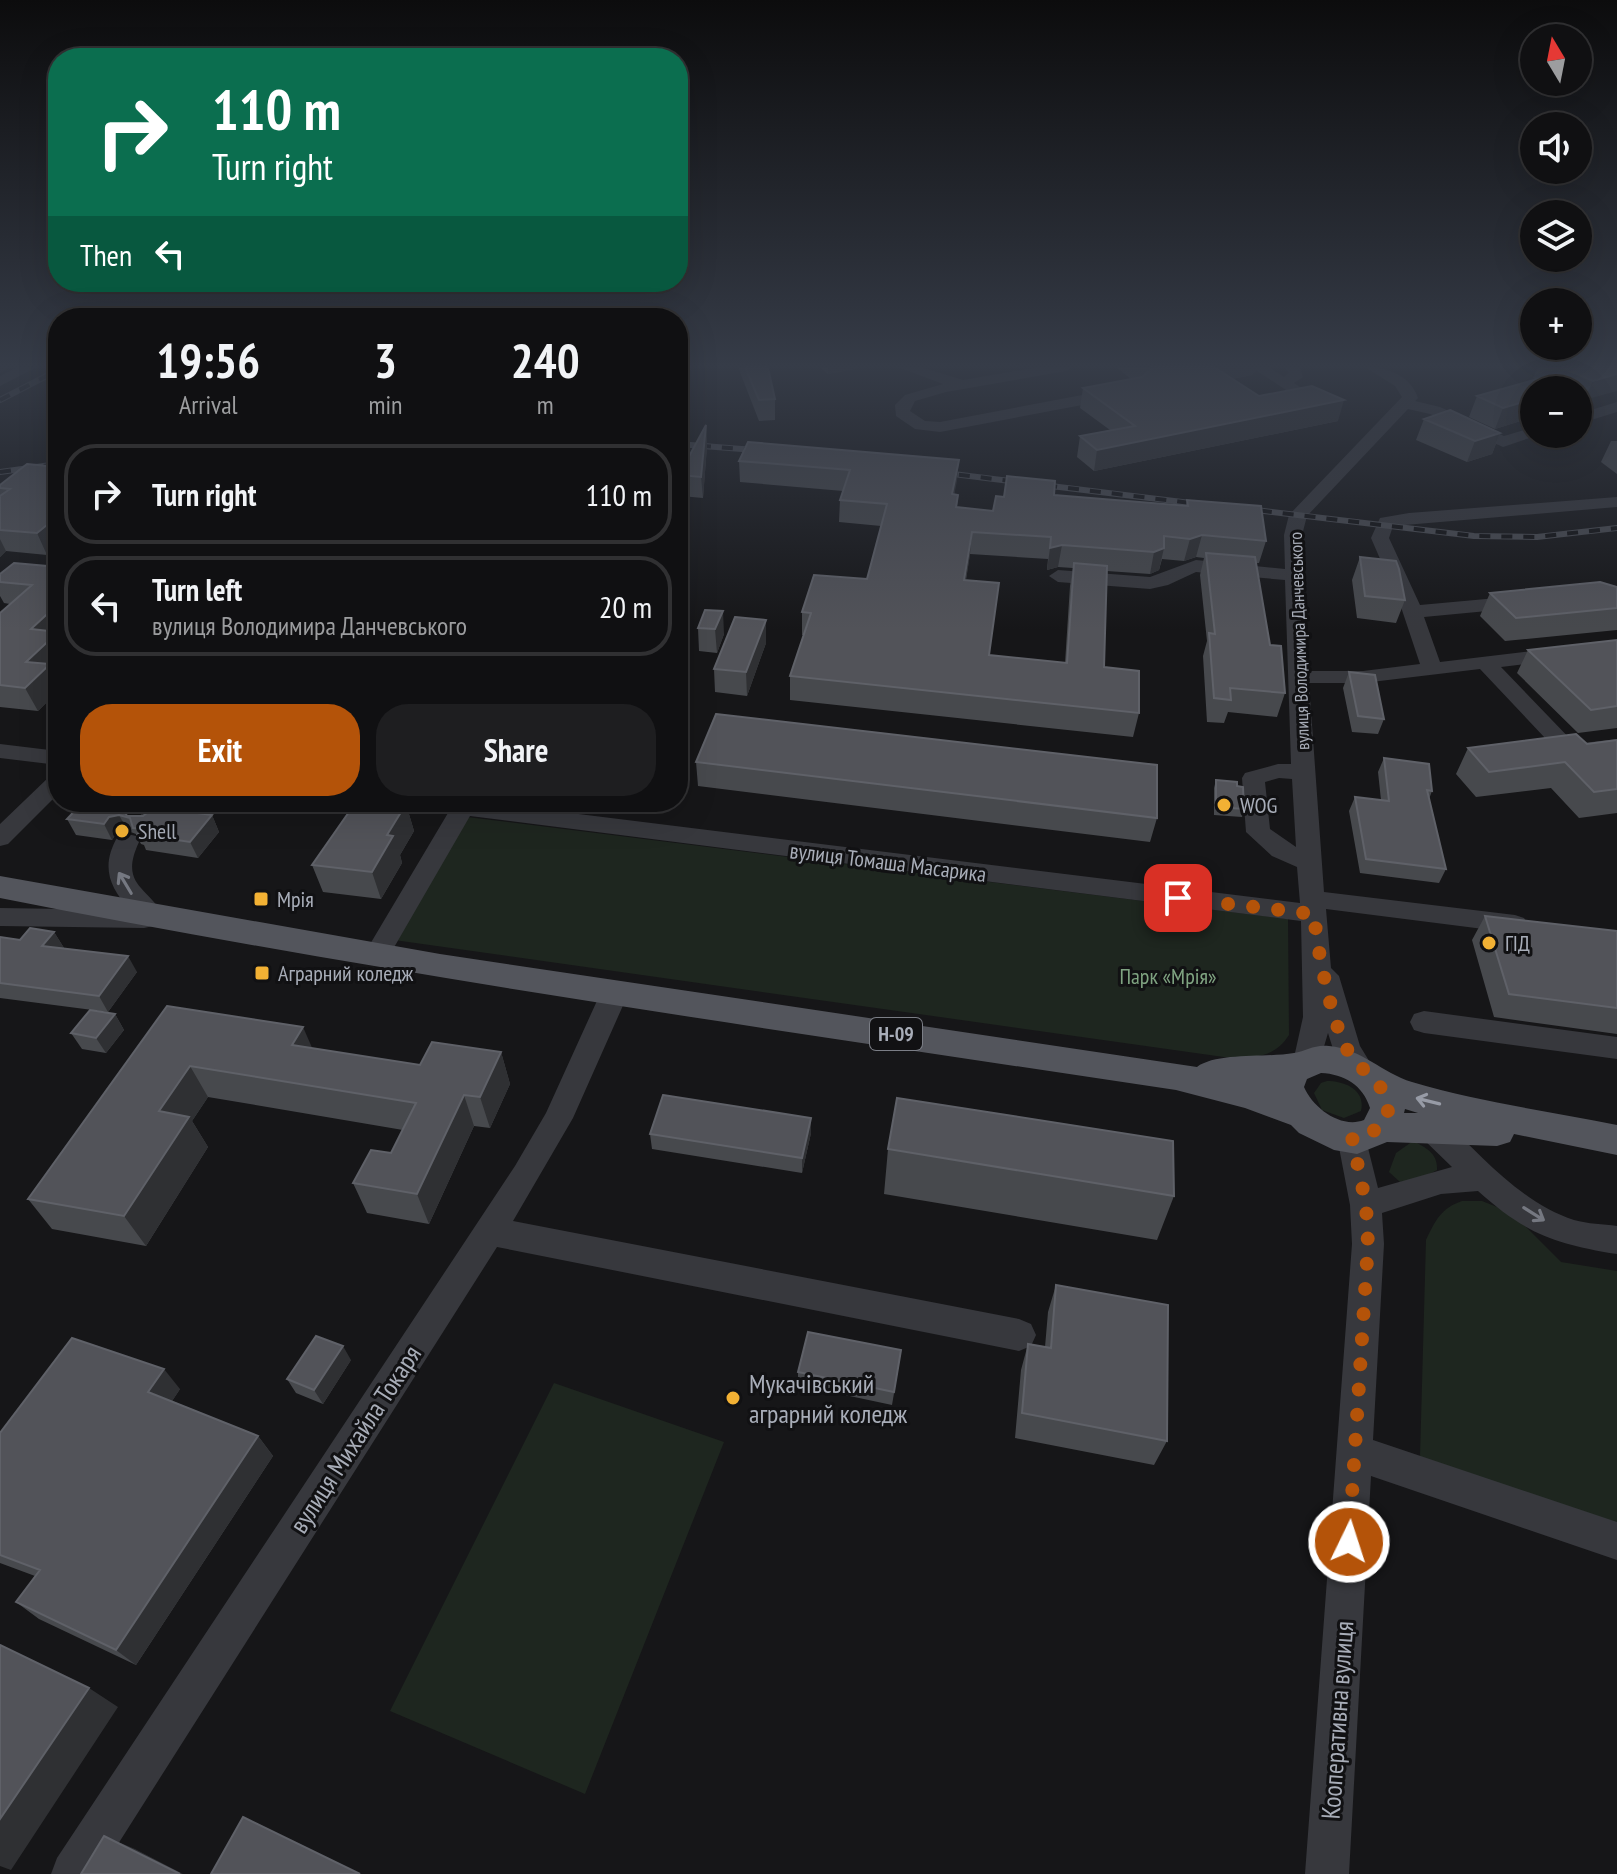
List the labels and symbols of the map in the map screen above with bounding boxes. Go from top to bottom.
north arrow [1520,24,1592,96]
street label: вулиця Володимира Данчевського [1284,531,1314,750]
place label: WOG [1240,791,1277,819]
marker: WOG [1215,796,1233,814]
place label: Shell [138,817,177,845]
marker: Shell [113,822,131,840]
street label: вулиця Томаша Масарика [788,836,988,888]
pin [1144,864,1212,932]
one-way arrow [117,873,133,895]
place label: Мрія [277,885,314,913]
marker: Мрія [252,890,270,908]
place label: ГІД [1505,929,1530,957]
marker: ГІД [1480,934,1498,952]
place label: Аграрний коледж [278,959,414,987]
park label: Парк «Мрія» [1120,962,1216,990]
marker: Аграрний коледж [253,964,271,982]
road number: Н-09 [870,1018,922,1050]
one-way arrow [1416,1092,1442,1107]
one-way arrow [1522,1207,1545,1223]
street label: вулиця Михайла Токаря [282,1339,428,1539]
place label: Мукачівський аграрний коледж [749,1367,907,1430]
marker: Мукачівський аграрний коледж [724,1389,742,1407]
position arrow [1307,1500,1391,1584]
street label: Кооперативна вулиця [1314,1620,1360,1820]

